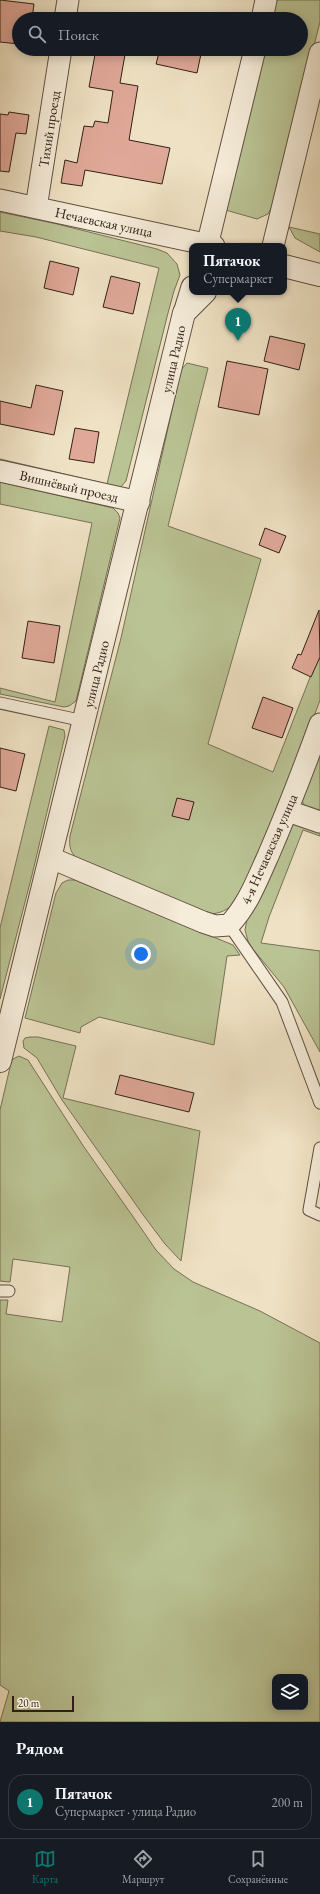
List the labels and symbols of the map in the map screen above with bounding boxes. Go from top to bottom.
street label: Тихий проезд [34,89,64,169]
street label: Нечаевская улица [54,203,155,241]
pin: 1 [225,308,251,341]
street label: улица Радио [156,323,190,395]
street label: Вишнёвый проезд [18,466,121,506]
street label: улица Радио [79,638,113,710]
street label: 4-я Нечаевская улица [237,791,302,907]
your location [131,944,151,964]
scale bar [12,1694,74,1713]

